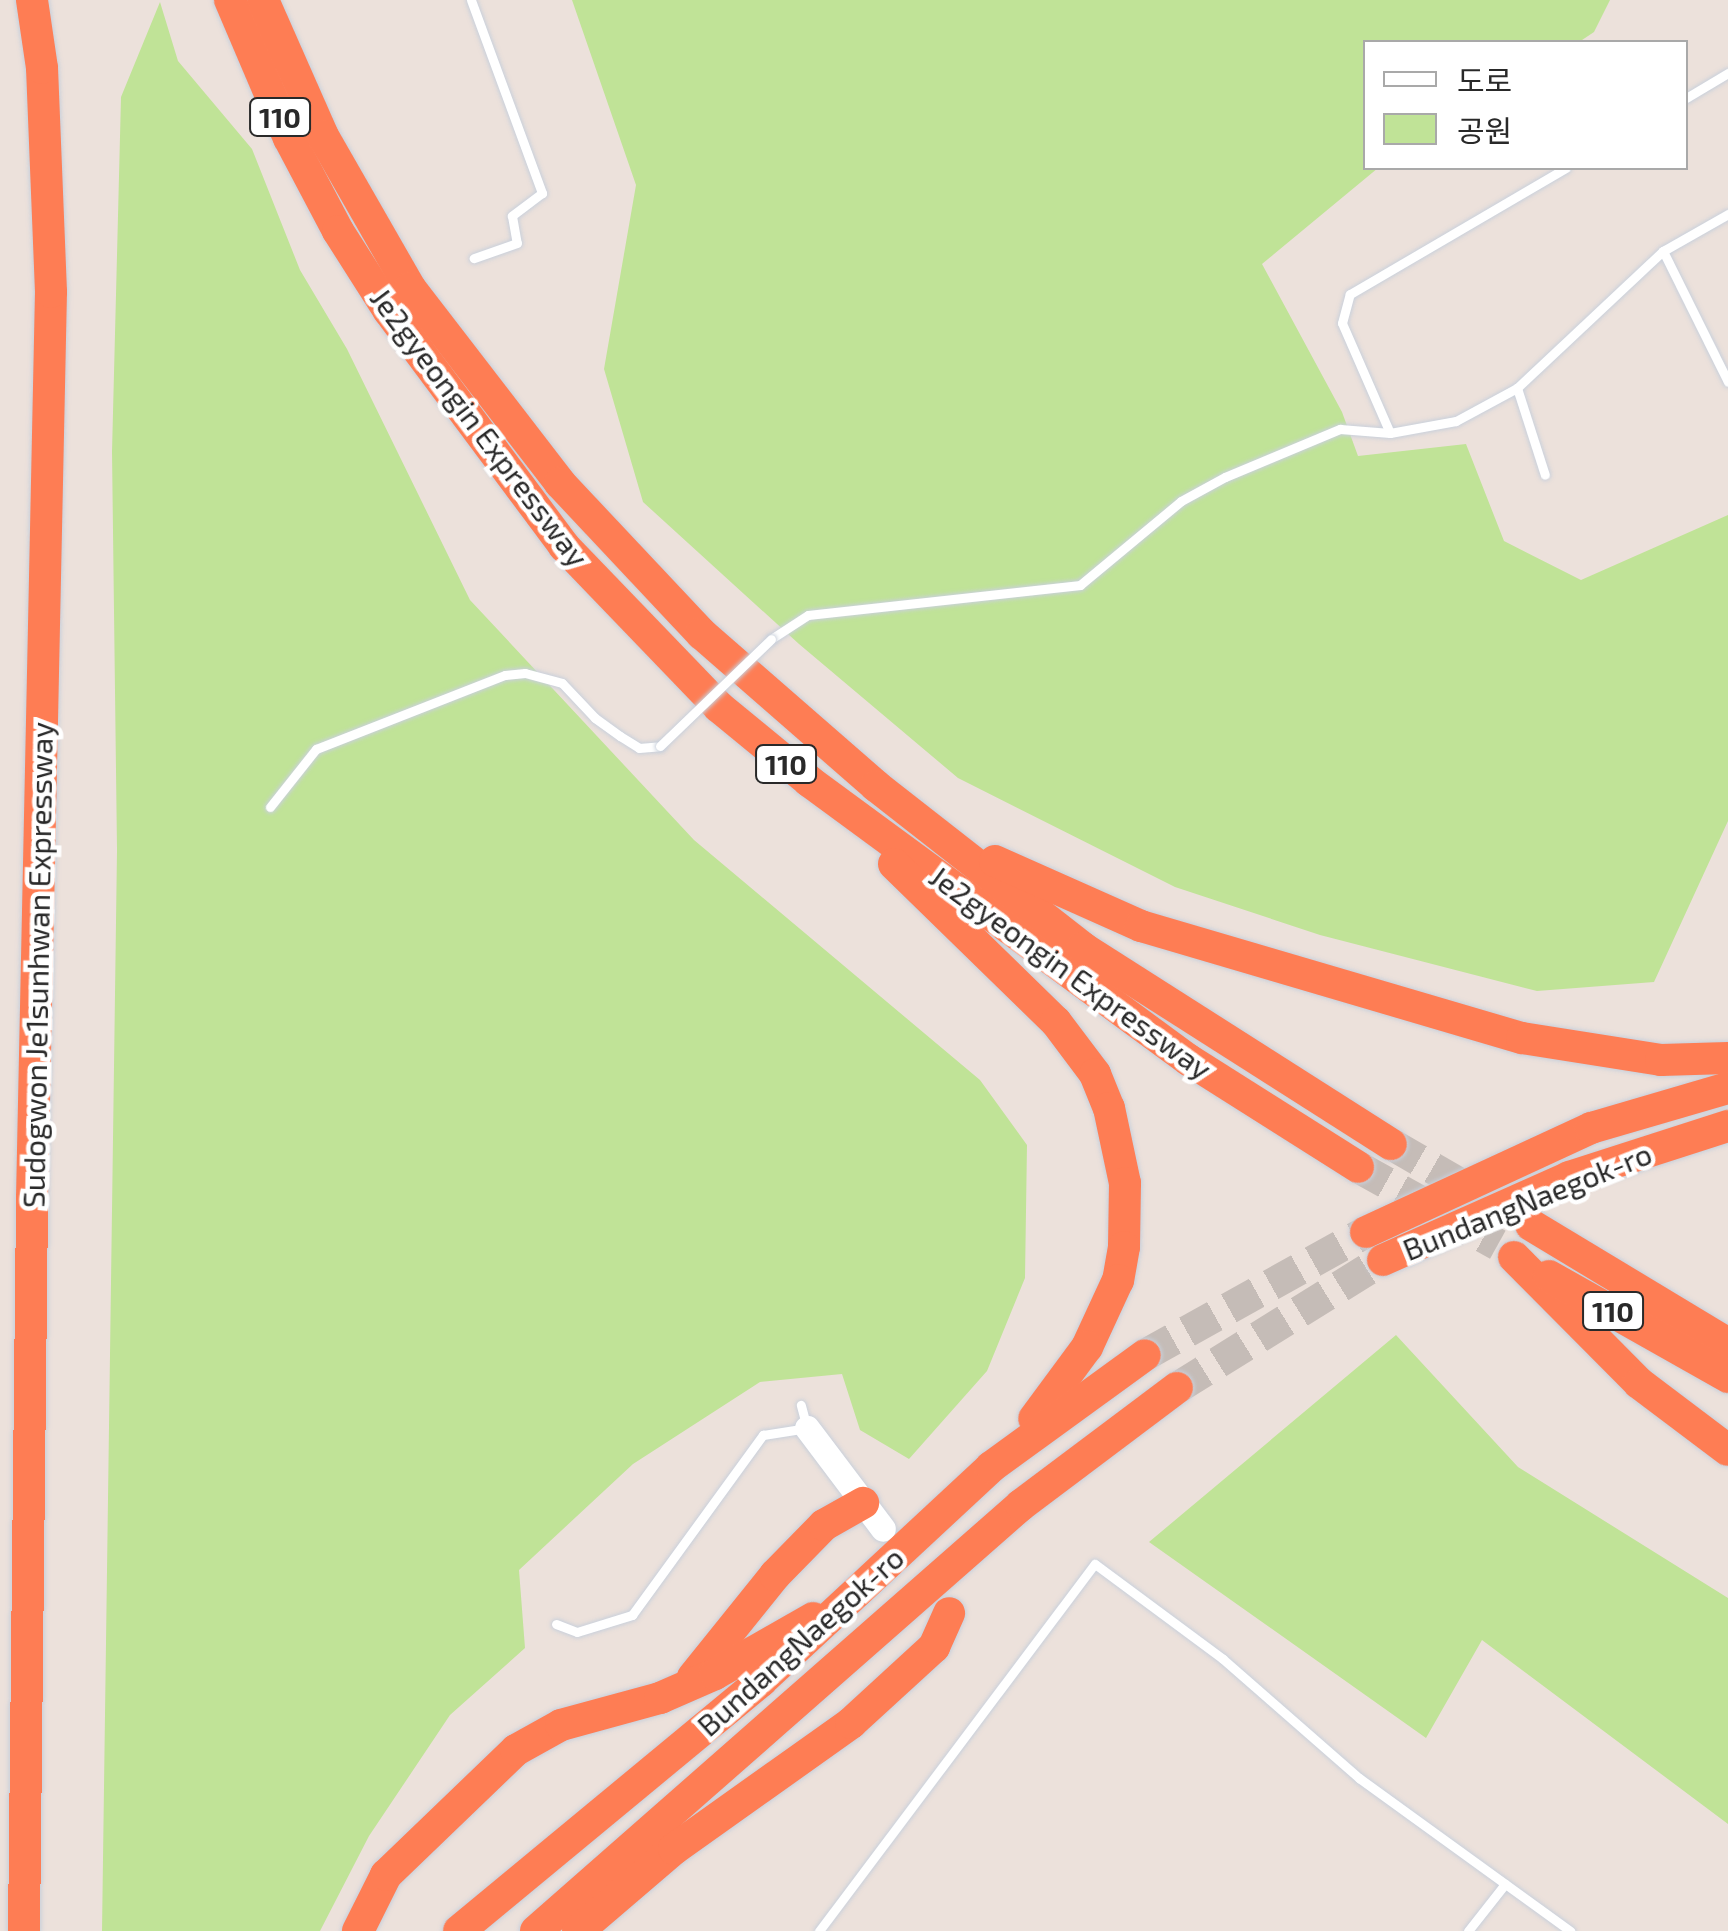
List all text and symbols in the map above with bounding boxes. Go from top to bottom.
legend [1363,40,1688,170]
text: 도로 [1457,62,1512,98]
road number: 110 [248,94,312,140]
text: 공원 [1457,112,1512,148]
street label: Je2gyeongin Expressway [363,281,597,573]
street label: Sudogwon Je1sunhwan Expressway [15,721,59,1209]
road number: 110 [754,741,818,787]
street label: Je2gyeongin Expressway [923,858,1219,1086]
street label: BundangNaegok-ro [1397,1135,1657,1267]
road number: 110 [1580,1288,1646,1334]
street label: BundangNaegok-ro [689,1539,911,1743]

